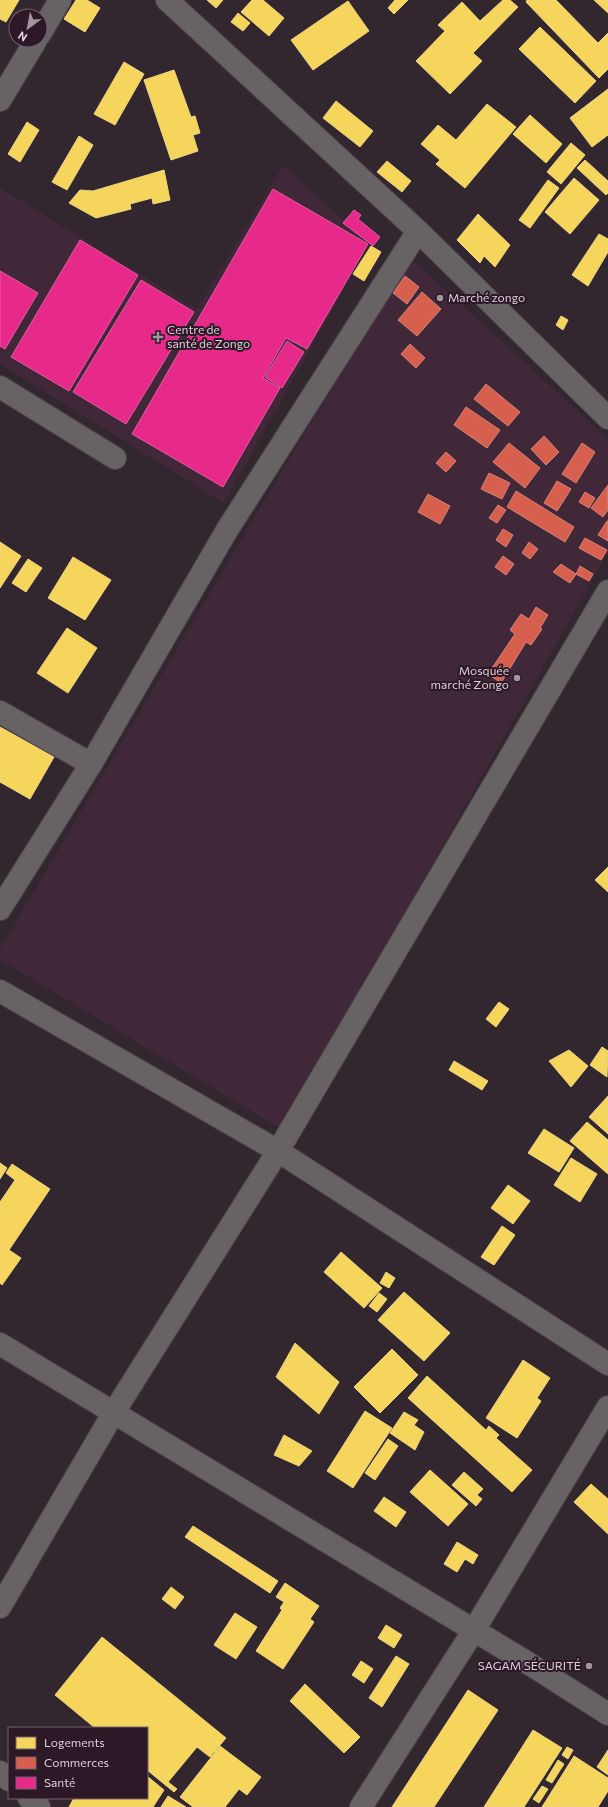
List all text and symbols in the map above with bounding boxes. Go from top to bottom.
north arrow [8,8,48,48]
text: N [15,29,29,45]
place label: Marché zongo [448,290,525,304]
marker: Marché zongo [435,293,445,303]
place label: Centre de santé de Zongo [167,322,250,350]
marker: Centre de santé de Zongo [152,331,164,343]
place label: Mosquée marché Zongo [431,663,509,691]
marker: Mosquée marché Zongo [512,673,522,683]
place label: SAGAM SÉCURITÉ [478,1658,581,1672]
marker: SAGAM SÉCURITÉ [584,1661,594,1671]
legend [8,1727,148,1799]
text: Logements [44,1735,105,1749]
text: Commerces [44,1755,109,1769]
text: Santé [44,1775,75,1789]

